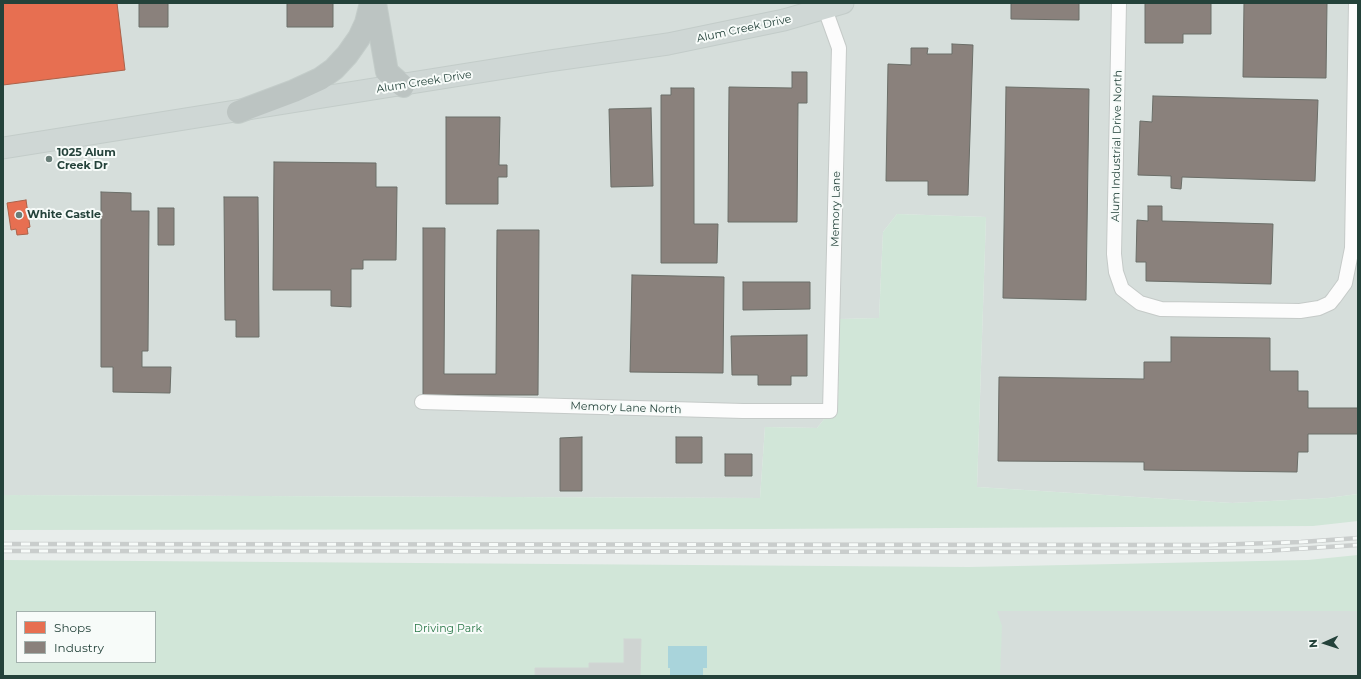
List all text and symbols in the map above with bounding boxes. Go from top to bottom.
street label: Alum Creek Drive [695,13,793,45]
street label: Alum Creek Drive [375,68,473,96]
street label: Alum Industrial Drive North [1109,70,1125,222]
place label: 1025 Alum Creek Dr [57,146,116,172]
marker: 1025 Alum Creek Dr [44,154,54,164]
street label: Memory Lane [829,171,843,247]
place label: White Castle [27,208,101,222]
marker: White Castle [14,210,24,220]
street label: Memory Lane North [570,399,682,417]
legend [16,611,156,663]
text: Shops [54,620,91,635]
park label: Driving Park [414,622,482,636]
north arrow [1305,623,1345,663]
text: N [1306,639,1320,648]
text: Industry [54,640,104,655]

